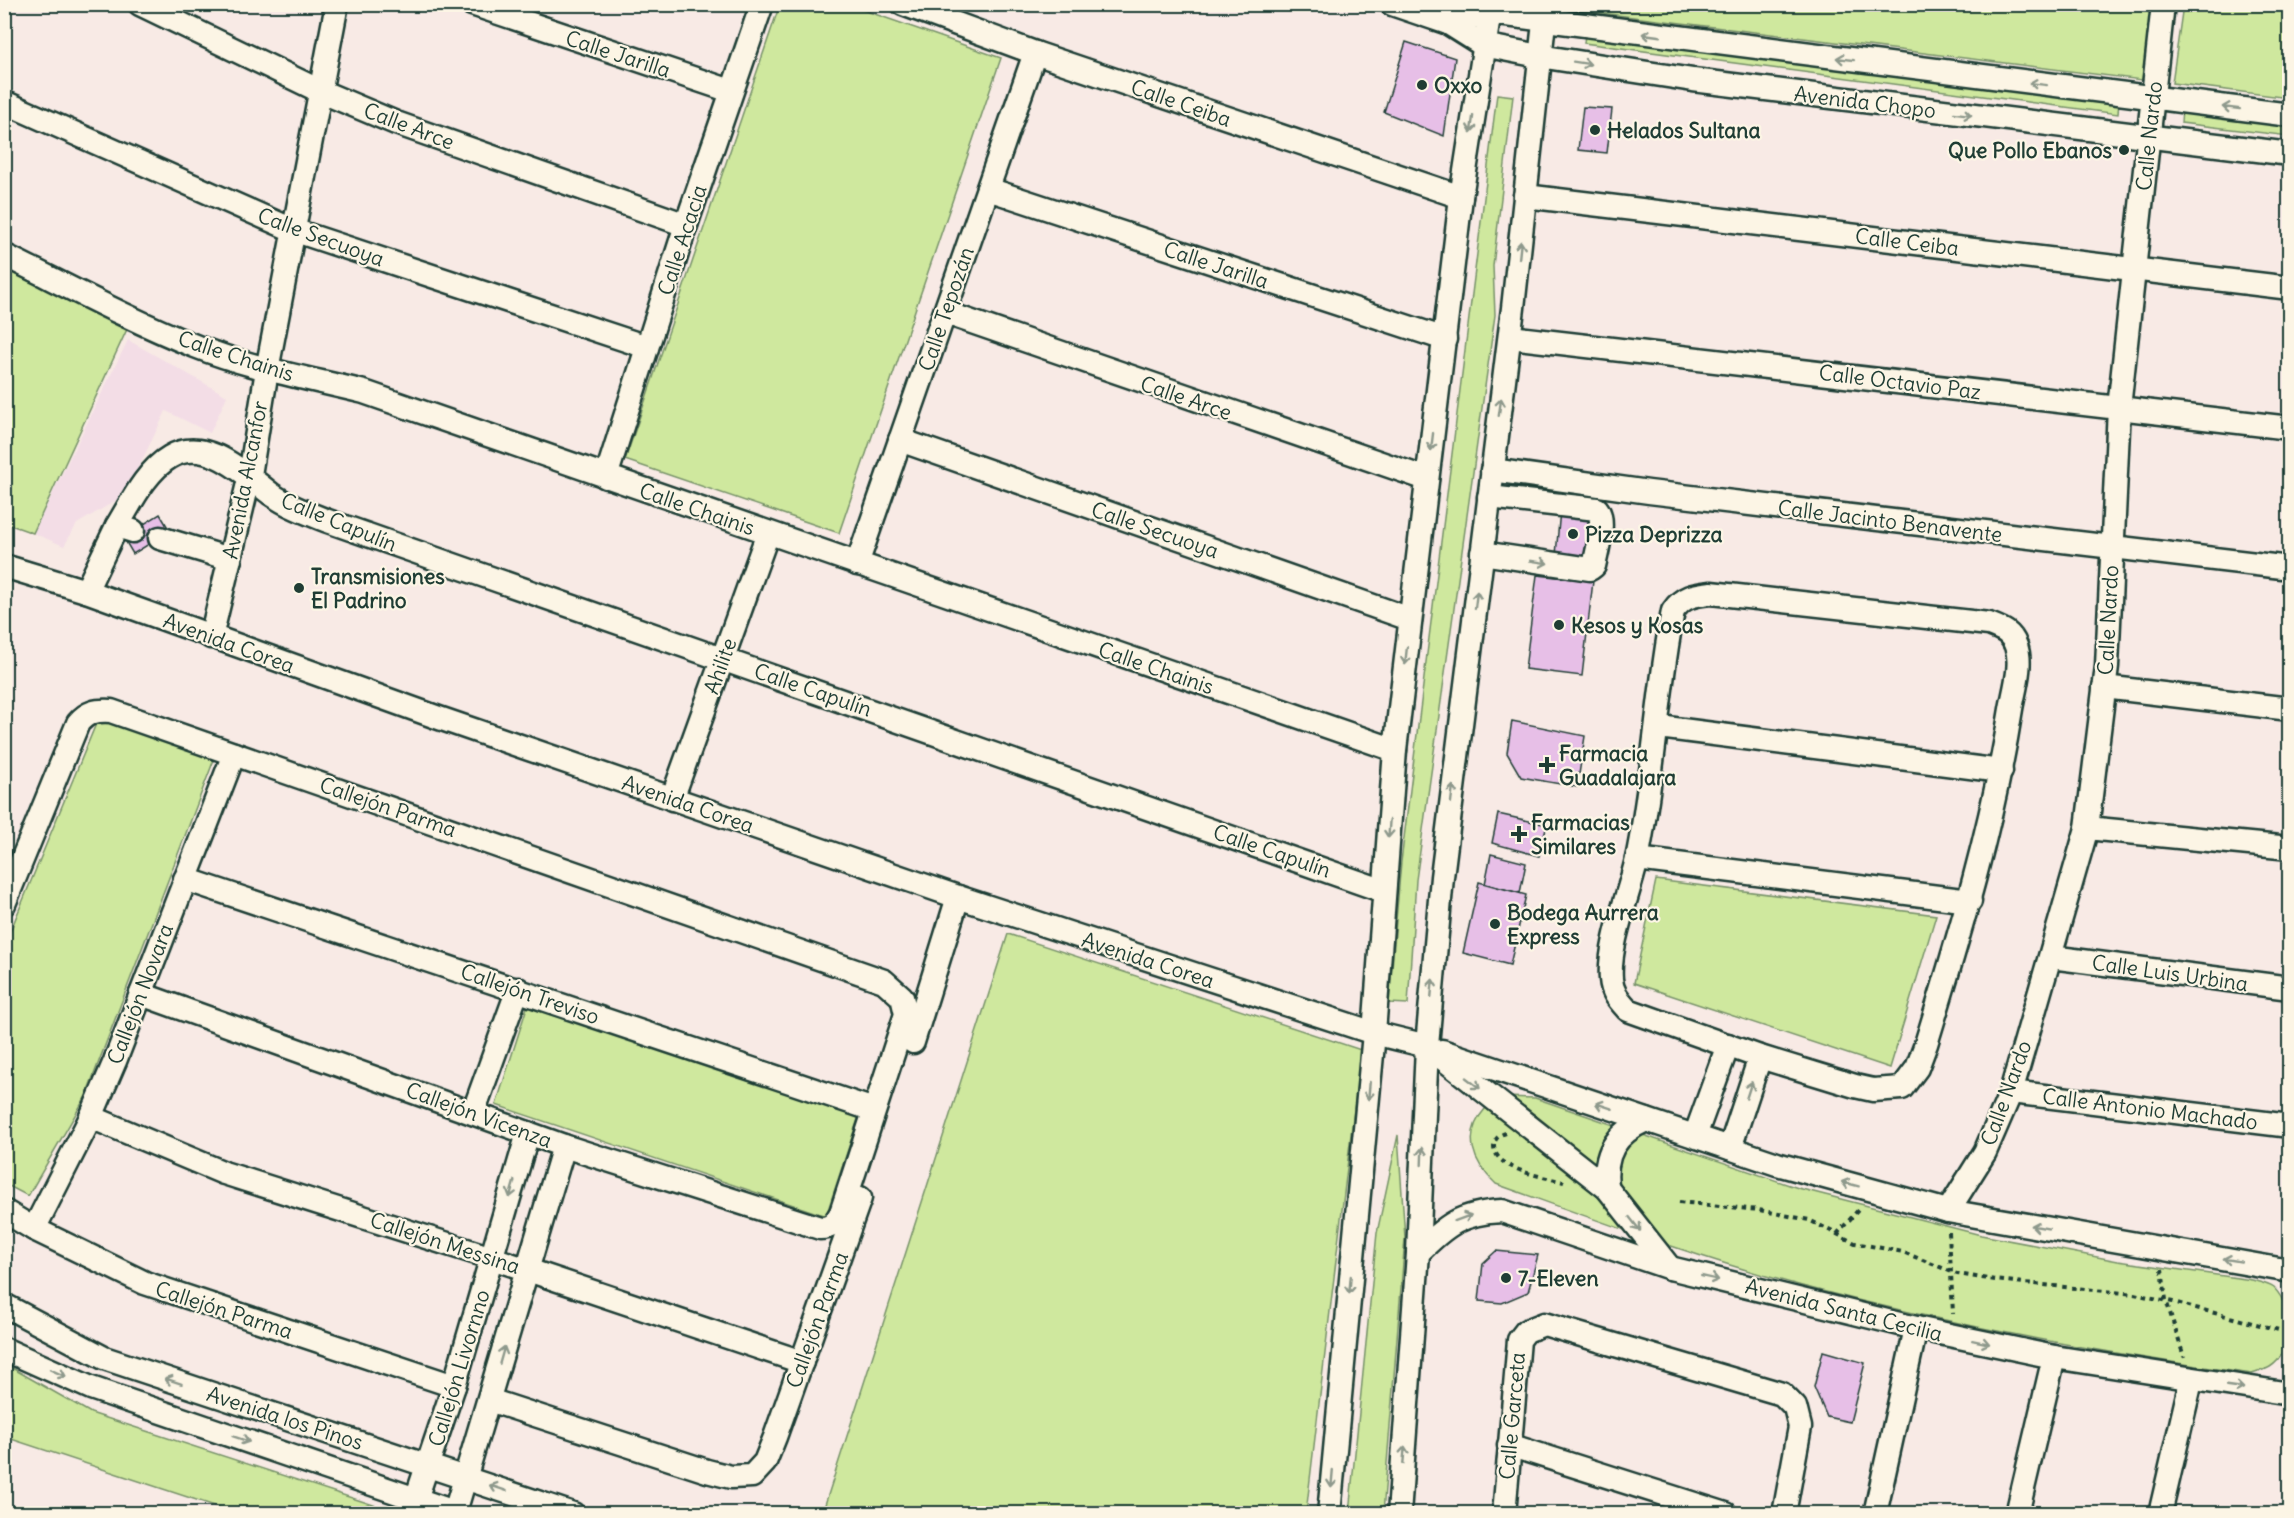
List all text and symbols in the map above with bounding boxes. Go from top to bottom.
street label: Calle Jarilla [562,24,674,84]
one-way arrow [1642,29,1662,40]
one-way arrow [1835,54,1855,65]
one-way arrow [1572,58,1591,69]
place label: Oxxo [1434,72,1483,99]
street label: Calle Ceiba [1127,73,1235,133]
marker: Oxxo [1415,78,1429,92]
one-way arrow [2029,78,2048,89]
street label: Avenida Chopo [1793,80,1937,124]
street label: Calle Nardo [2130,80,2168,192]
street label: Calle Arce [360,96,458,156]
one-way arrow [2222,103,2242,114]
one-way arrow [1952,108,1972,119]
one-way arrow [1466,113,1477,133]
place label: Helados Sultana [1607,117,1760,144]
marker: Helados Sultana [1588,123,1602,137]
place label: Que Pollo Ebanos [1948,137,2112,164]
marker: Que Pollo Ebanos [2117,143,2131,157]
street label: Calle Acacia [651,181,713,299]
street label: Calle Secuoya [254,202,388,272]
street label: Calle Ceiba [1854,222,1960,262]
street label: Calle Jarilla [1160,235,1272,295]
one-way arrow [1515,241,1526,261]
street label: Calle Tepozán [912,243,980,375]
street label: Calle Chainis [175,325,297,387]
street label: Calle Octavio Paz [1817,359,1983,405]
street label: Calle Arce [1137,370,1235,426]
street label: Avenida Alcanfor [216,398,274,561]
one-way arrow [1495,398,1506,417]
one-way arrow [1426,432,1437,451]
street label: Calle Chainis [636,477,758,541]
street label: Calle Capulín [277,486,401,558]
street label: Calle Jacinto Benavente [1776,494,2004,548]
street label: Calle Secuoya [1088,496,1222,564]
place label: Pizza Deprizza [1585,521,1723,548]
marker: Pizza Deprizza [1566,527,1580,541]
one-way arrow [1529,556,1549,567]
place label: Transmisiones El Padrino [311,563,445,614]
street label: Calle Nardo [2092,564,2124,676]
marker: Transmisiones El Padrino [292,581,306,595]
one-way arrow [1470,591,1481,611]
street label: Avenida Corea [160,607,298,679]
place label: Kesos y Kosas [1571,612,1704,639]
marker: Kesos y Kosas [1552,618,1566,632]
street label: Ahilite [697,634,743,698]
street label: Calle Chainis [1095,636,1217,700]
one-way arrow [1400,646,1411,666]
street label: Calle Capulín [751,657,875,723]
place label: Farmacia Guadalajara [1559,740,1676,791]
marker: Farmacia Guadalajara [1540,758,1554,772]
street label: Avenida Corea [618,769,758,839]
street label: Callejón Parma [316,771,460,843]
one-way arrow [1447,785,1458,804]
place label: Farmacias Similares [1531,809,1630,860]
street label: Calle Capulín [1210,818,1334,884]
one-way arrow [1383,819,1394,839]
marker: Farmacias Similares [1512,827,1526,841]
place label: Bodega Aurrera Express [1507,899,1659,950]
marker: Bodega Aurrera Express [1488,917,1502,931]
street label: Callejón Novara [101,920,179,1068]
street label: Avenida Corea [1078,926,1218,994]
street label: Calle Luis Urbina [2090,949,2250,997]
street label: Callejón Treviso [457,958,603,1030]
one-way arrow [1427,978,1438,998]
street label: Calle Nardo [1974,1037,2038,1149]
street label: Callejón Vicenza [402,1076,556,1154]
one-way arrow [1464,1076,1480,1089]
one-way arrow [1363,1080,1374,1100]
one-way arrow [1744,1081,1755,1100]
street label: Calle Antonio Machado [2041,1082,2259,1136]
one-way arrow [1595,1099,1614,1110]
one-way arrow [1417,1146,1428,1166]
one-way arrow [1841,1177,1860,1189]
one-way arrow [506,1179,517,1198]
street label: Callejón Messina [367,1206,523,1280]
one-way arrow [1454,1212,1472,1223]
one-way arrow [1628,1215,1641,1231]
one-way arrow [2031,1221,2050,1232]
street label: Callejón Parma [780,1248,854,1392]
one-way arrow [2223,1255,2242,1266]
place label: 7-Eleven [1518,1265,1599,1292]
marker: 7-Eleven [1499,1271,1513,1285]
one-way arrow [1700,1272,1719,1284]
street label: Avenida Santa Cecilia [1743,1272,1945,1348]
street label: Callejón Parma [152,1275,296,1345]
one-way arrow [1344,1275,1355,1294]
street label: Callejón Livornno [422,1286,496,1450]
one-way arrow [1971,1337,1991,1348]
one-way arrow [497,1346,508,1365]
street label: Calle Garceta [1493,1351,1531,1481]
one-way arrow [48,1368,66,1379]
one-way arrow [164,1375,183,1386]
street label: Avenida los Pinos [203,1380,367,1456]
one-way arrow [2225,1381,2245,1392]
one-way arrow [231,1435,250,1446]
one-way arrow [1399,1446,1410,1466]
one-way arrow [1326,1469,1337,1489]
one-way arrow [489,1482,508,1493]

